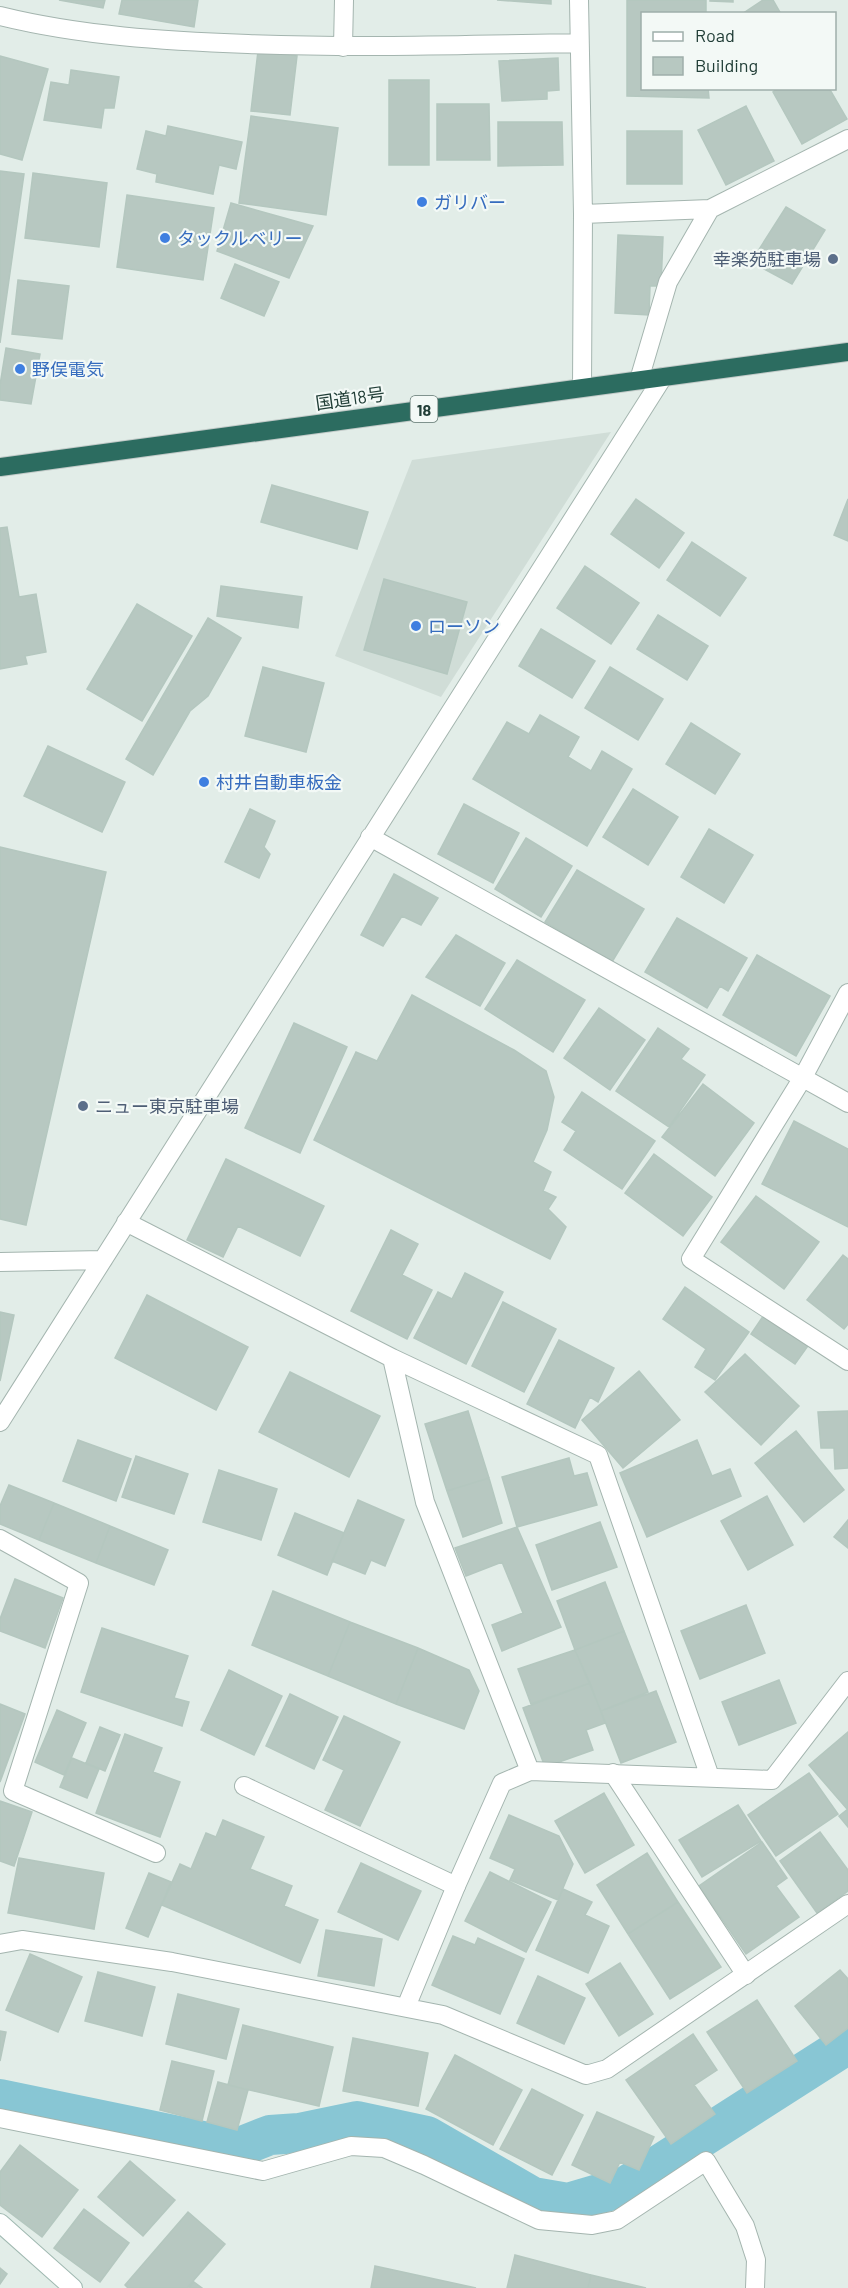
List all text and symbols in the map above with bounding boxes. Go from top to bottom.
legend [641,12,836,90]
text: Road [695,24,735,46]
text: Building [695,54,758,76]
place label: ガリバー [434,191,506,213]
marker: ガリバー [415,195,429,209]
place label: タックルベリー [177,227,302,249]
marker: タックルベリー [158,231,172,245]
place label: 幸楽苑駐車場 [713,248,821,270]
marker: 幸楽苑駐車場 [826,252,840,266]
place label: 野俣電気 [32,358,104,380]
marker: 野俣電気 [13,362,27,376]
street label: 国道18号 [314,382,386,414]
road number: 18 [410,396,438,422]
place label: ローソン [428,615,500,637]
marker: ローソン [409,619,423,633]
place label: 村井自動車板金 [216,771,342,793]
marker: 村井自動車板金 [197,775,211,789]
place label: ニュー東京駐車場 [95,1095,239,1117]
marker: ニュー東京駐車場 [76,1099,90,1113]

